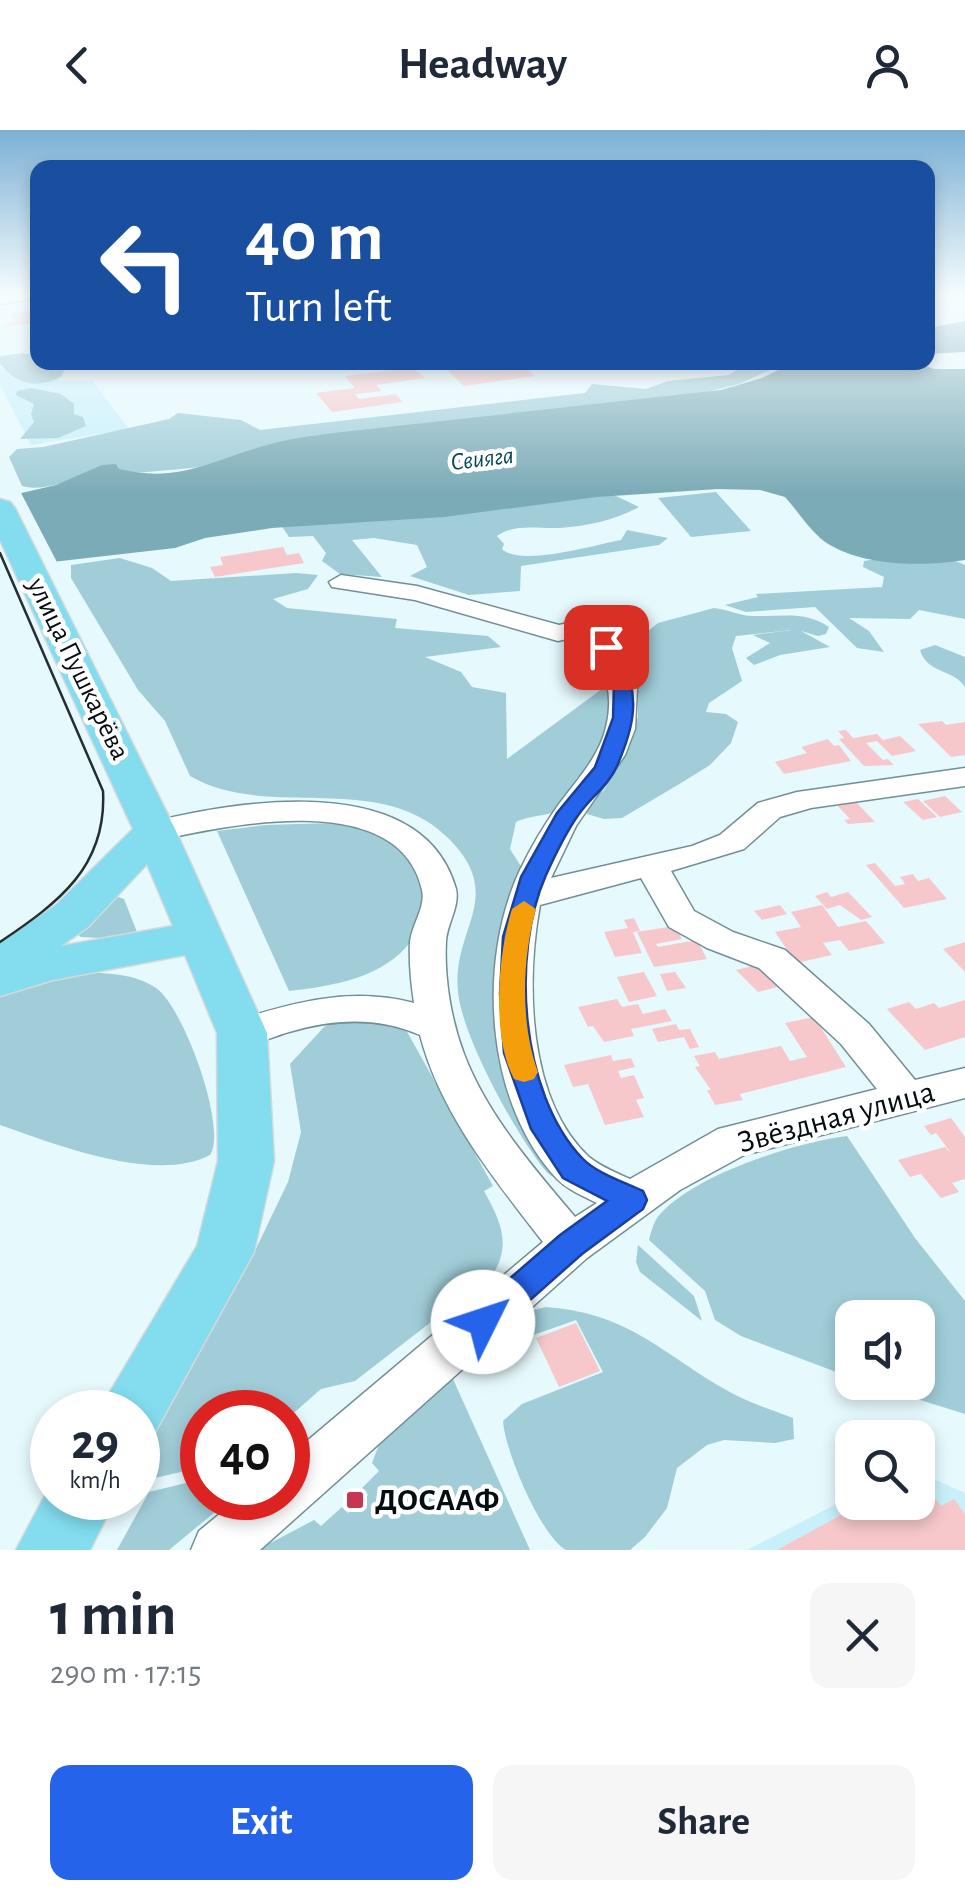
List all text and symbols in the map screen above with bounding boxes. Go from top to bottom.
icon: back [50,38,105,93]
icon: person [860,38,915,93]
text: Headway [398,42,567,87]
icon: left [80,200,210,330]
text: 40 m [245,203,384,273]
text: Turn left [245,285,392,330]
water label: Свияга [449,443,515,475]
street label: улица Пушкарёва [21,573,134,764]
pin [564,605,649,690]
icon: arrive [579,620,634,675]
street label: Звёздная улица [734,1075,938,1159]
position arrow [431,1270,535,1374]
map controls [835,1300,935,1520]
button: sound [835,1300,935,1400]
speed limit sign: 40 [180,1390,310,1520]
text: 29 [71,1418,119,1468]
button: search [835,1420,935,1520]
text: km/h [69,1468,121,1493]
place label: ДОСААФ [375,1484,499,1516]
marker: ДОСААФ [344,1489,366,1511]
button: close [810,1583,915,1688]
text: 1 min [50,1586,176,1646]
text: 290 m · 17:15 [50,1657,201,1689]
button: Exit [50,1765,473,1880]
button: Share [493,1765,915,1880]

